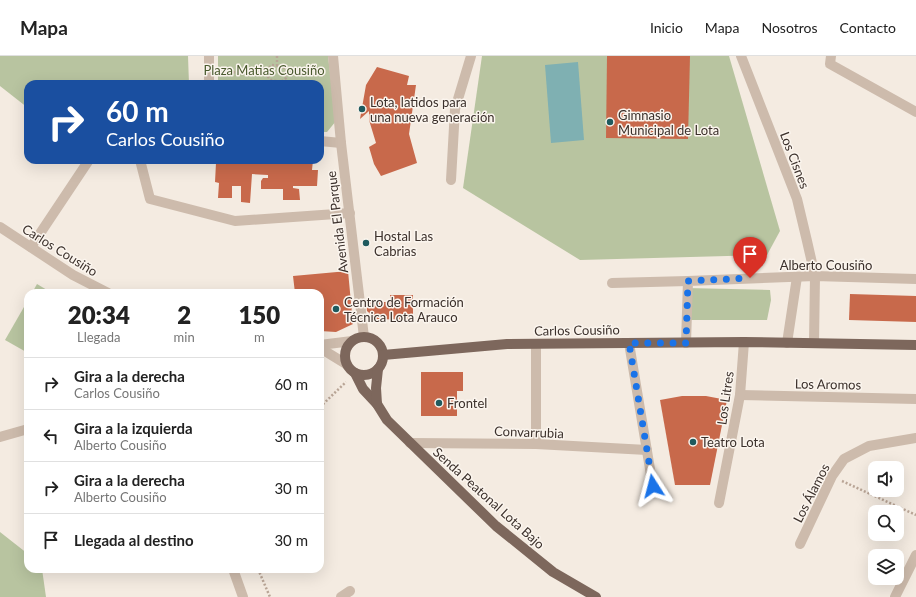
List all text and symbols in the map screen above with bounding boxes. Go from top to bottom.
text: Mapa [20,16,68,39]
text: Inicio [650,19,683,36]
text: Mapa [705,19,739,36]
text: Nosotros [761,19,818,36]
text: Contacto [840,19,896,36]
park label: Plaza Matias Cousiño [203,62,325,78]
text: 60 m [106,94,169,128]
place label: Lota, latidos para una nueva generación [370,94,495,125]
icon: right [40,96,92,148]
marker: Lota, latidos para una nueva generación [357,104,367,114]
place label: Gimnasio Municipal de Lota [618,107,719,138]
marker: Gimnasio Municipal de Lota [605,117,615,127]
text: Carlos Cousiño [106,128,225,150]
street label: Los Cisnes [777,129,813,191]
street label: Avenida El Parque [323,170,351,274]
street label: Carlos Cousiño [19,220,101,280]
place label: Hostal Las Cabrias [374,228,433,259]
pin [733,237,767,278]
marker: Hostal Las Cabrias [361,238,371,248]
icon: arrive [739,243,761,265]
street label: Alberto Cousiño [780,257,872,273]
place label: Centro de Formación Técnica Lota Arauco [344,294,464,325]
text: 20:34 [68,300,130,329]
text: 2 [177,300,191,329]
text: 150 [238,300,280,329]
marker: Centro de Formación Técnica Lota Arauco [331,304,341,314]
street label: Carlos Cousiño [534,321,620,339]
text: Llegada [77,329,121,345]
text: min [174,329,195,345]
text: m [254,329,265,345]
text: Gira a la derecha [74,367,185,385]
street label: Los Litres [713,370,737,426]
icon: right [40,373,62,395]
text: 60 m [274,375,308,393]
street label: Los Aromos [795,375,862,393]
text: Carlos Cousiño [74,385,160,401]
place label: Frontel [447,395,487,411]
marker: Frontel [434,398,444,408]
text: Gira a la izquierda [74,419,193,437]
street label: Convarrubia [494,423,564,441]
icon: left [40,425,62,447]
text: 30 m [274,427,308,445]
place label: Teatro Lota [701,434,765,450]
text: Alberto Cousiño [74,437,167,453]
marker: Teatro Lota [688,437,698,447]
street label: Senda Peatonal Lota Bajo [430,444,548,552]
street label: Los Álamos [789,460,833,525]
map controls [868,461,904,585]
button: sound [868,461,904,497]
position arrow [632,465,674,507]
text: Gira a la derecha [74,471,185,489]
icon: right [40,477,62,499]
text: 30 m [274,479,308,497]
text: Alberto Cousiño [74,489,167,505]
button: search [868,505,904,541]
icon: arrive [40,529,62,551]
text: Llegada al destino [74,531,194,549]
text: 30 m [274,531,308,549]
button: layers [868,549,904,585]

